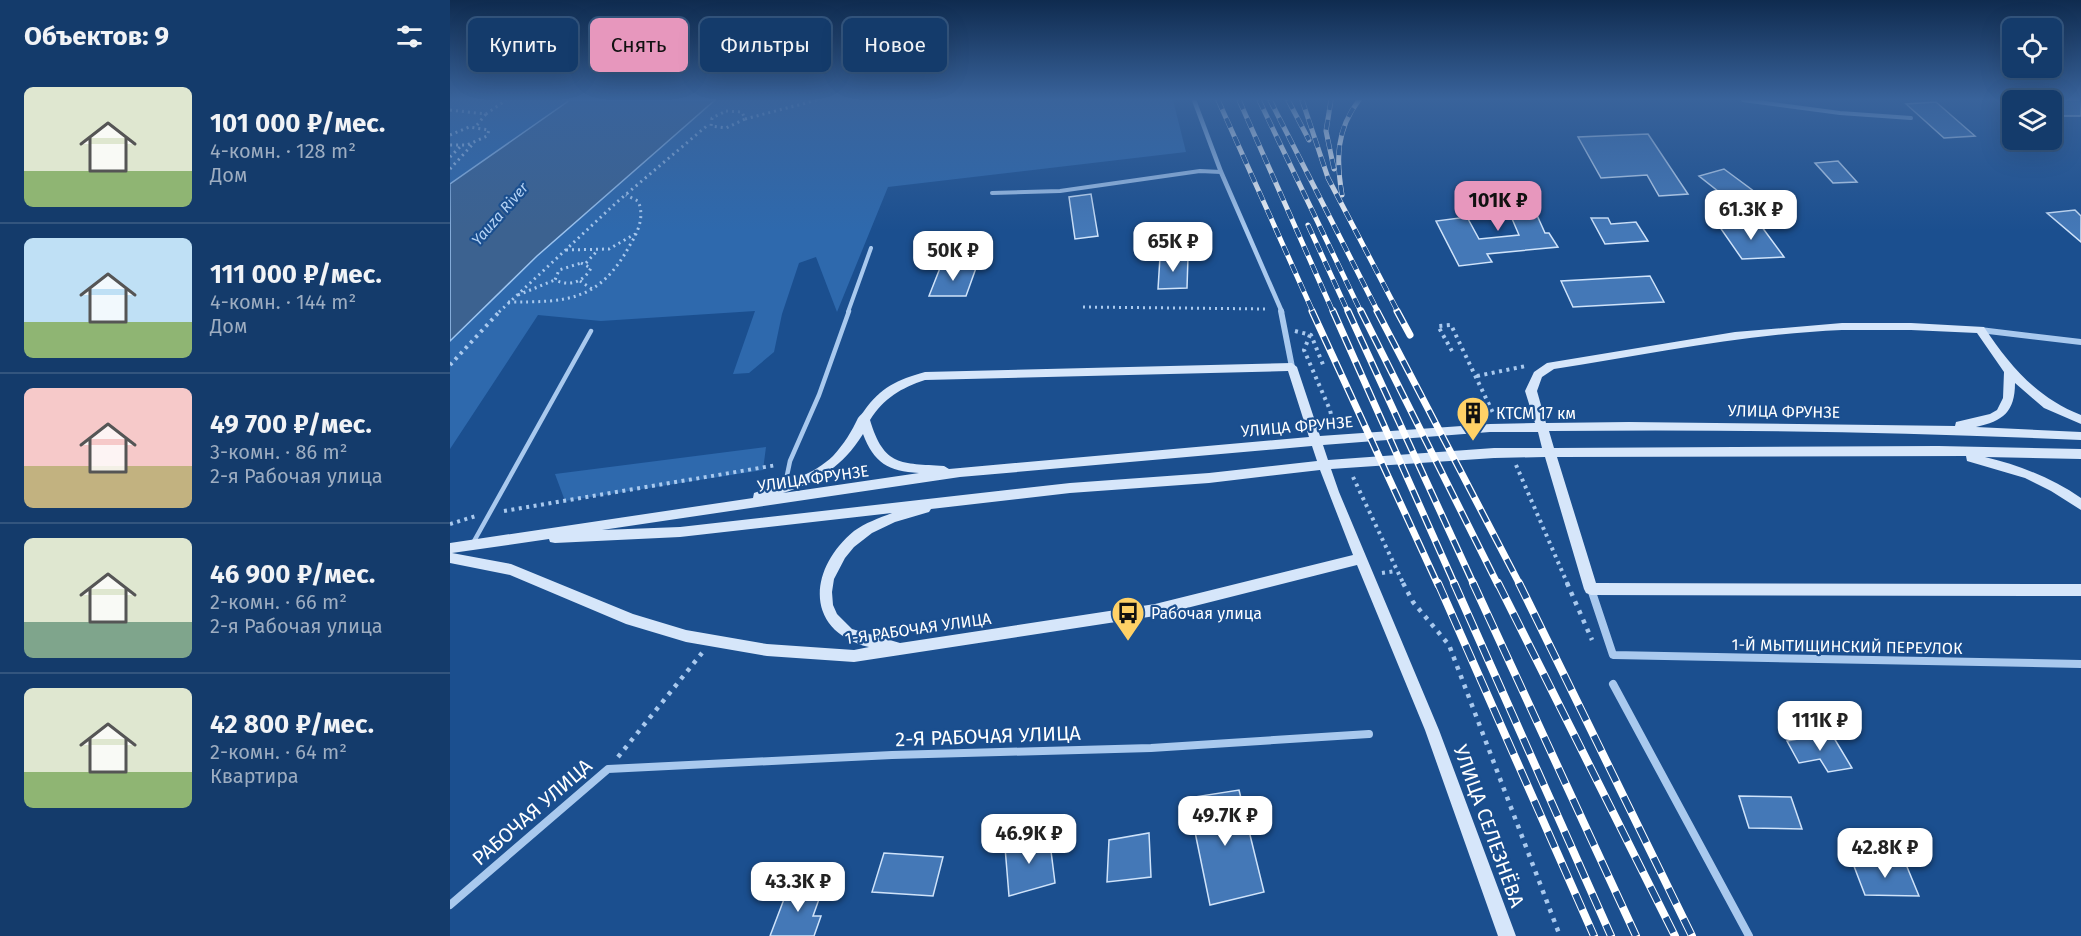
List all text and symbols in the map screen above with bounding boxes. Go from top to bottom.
chip: Купить [468,18,578,72]
chip: Снять [590,18,688,72]
chip: Фильтры [700,18,831,72]
chip: Новое [843,18,947,72]
map controls [2002,18,2062,150]
button: locate [2002,18,2062,78]
icon: filters [393,20,426,53]
text: Объектов: 9 [24,21,169,52]
button: layers [2002,90,2062,150]
text: 101 000 ₽/мес. [210,108,385,139]
icon: home [72,111,144,183]
text: 4-комн. · 128 m² [210,139,356,163]
text: Дом [210,163,247,187]
water label: Yauza River [468,178,533,249]
pin: 101K ₽ [1449,181,1547,232]
text: 101K ₽ [1468,188,1528,212]
pin: 61.3K ₽ [1696,190,1806,241]
text: 61.3K ₽ [1719,197,1783,221]
pin: 65K ₽ [1131,222,1215,273]
text: 65K ₽ [1147,229,1199,253]
pin: 50K ₽ [911,231,995,282]
text: 50K ₽ [927,238,979,262]
text: 111 000 ₽/мес. [210,259,382,290]
icon: home [72,262,144,334]
text: 4-комн. · 144 m² [210,290,356,314]
text: Дом [210,314,247,338]
building icon: КТСМ 17 км [1455,395,1491,442]
street label: УЛИЦА ФРУНЗЕ [1728,401,1840,422]
place label: КТСМ 17 км [1496,404,1576,423]
text: 49 700 ₽/мес. [210,409,372,440]
icon: home [72,412,144,484]
street label: УЛИЦА ФРУНЗЕ [1240,412,1354,441]
text: 3-комн. · 86 m² [210,440,347,464]
street label: УЛИЦА ФРУНЗЕ [756,461,870,496]
text: 2-я Рабочая улица [210,464,383,488]
text: 46 900 ₽/мес. [210,559,375,590]
icon: home [72,562,144,634]
text: 2-комн. · 66 m² [210,590,347,614]
bus stop icon: Рабочая улица [1110,595,1146,642]
place label: Рабочая улица [1151,604,1262,623]
street label: 1-Я РАБОЧАЯ УЛИЦА [844,609,993,648]
text: 2-я Рабочая улица [210,614,383,638]
street label: 1-Й МЫТИЩИНСКИЙ ПЕРЕУЛОК [1731,635,1963,658]
pin: 111K ₽ [1771,701,1869,752]
text: 111K ₽ [1792,708,1848,732]
text: 42 800 ₽/мес. [210,709,374,740]
icon: home [72,712,144,784]
street label: 2-Я РАБОЧАЯ УЛИЦА [895,721,1082,751]
text: 2-комн. · 64 m² [210,740,347,764]
street label: УЛИЦА СЕЛЕЗНЁВА [1448,742,1530,911]
street label: РАБОЧАЯ УЛИЦА [467,753,597,870]
text: Квартира [210,764,299,788]
pin: 49.7K ₽ [1170,796,1280,847]
text: 49.7K ₽ [1192,803,1258,827]
pin: 46.9K ₽ [974,814,1084,865]
text: 46.9K ₽ [995,821,1063,845]
pin: 42.8K ₽ [1830,828,1940,879]
text: 42.8K ₽ [1852,835,1918,859]
pin: 43.3K ₽ [743,862,853,913]
text: 43.3K ₽ [765,869,831,893]

